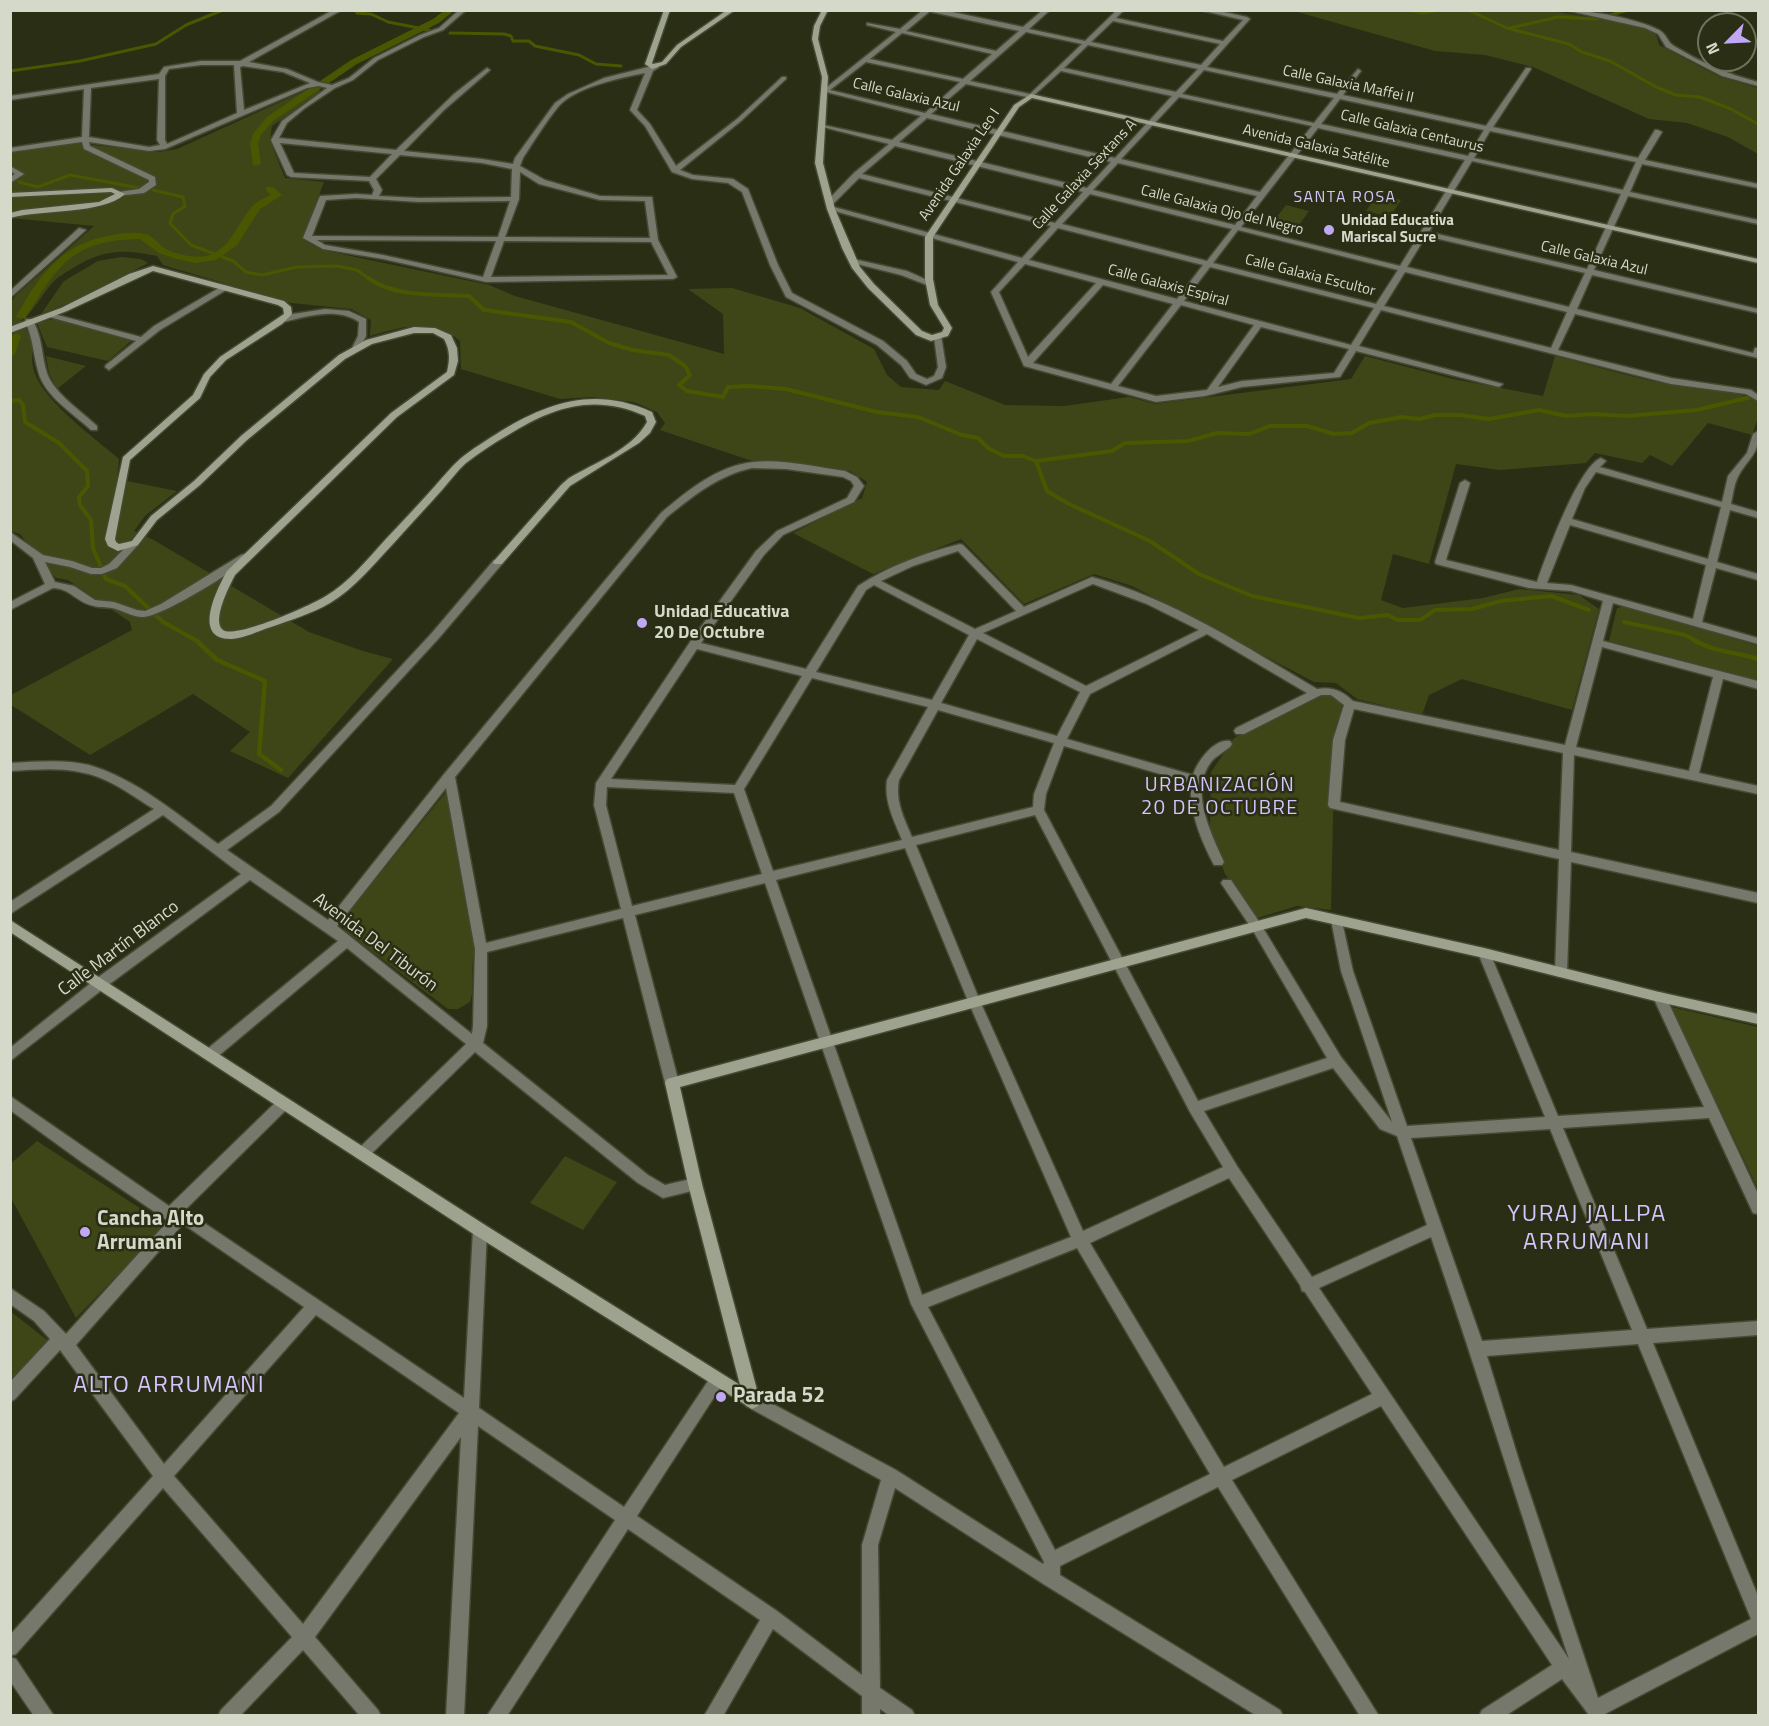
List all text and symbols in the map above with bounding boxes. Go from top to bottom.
north arrow [1697,12,1757,72]
text: N [1699,39,1726,58]
street label: Calle Galaxia Maffei II [1281,62,1415,108]
street label: Calle Galaxia Azul [851,75,961,117]
street label: Avenida Galaxia Leo I [916,105,1004,225]
street label: Calle Galaxia Centaurus [1339,107,1485,157]
street label: Calle Galaxia Sextans A [1029,116,1141,234]
street label: Avenida Galaxia Satélite [1241,121,1391,173]
street label: Calle Galaxia Ojo del Negro [1139,182,1305,240]
district label: SANTA ROSA [1293,188,1397,208]
place label: Unidad Educativa Mariscal Sucre [1341,212,1454,247]
marker: Unidad Educativa Mariscal Sucre [1322,223,1336,237]
street label: Calle Galaxia Azul [1539,238,1649,280]
street label: Calle Galaxia Escultor [1243,251,1377,301]
street label: Calle Galaxis Espiral [1106,261,1230,311]
place label: Unidad Educativa 20 De Octubre [654,602,789,644]
marker: Unidad Educativa 20 De Octubre [635,616,649,630]
district label: URBANIZACIÓN 20 DE OCTUBRE [1141,774,1299,821]
street label: Avenida Del Tiburón [308,889,442,997]
street label: Calle Martín Blanco [54,897,184,1001]
district label: YURAJ JALLPA ARRUMANI [1507,1201,1667,1257]
place label: Cancha Alto Arrumani [97,1207,204,1257]
marker: Cancha Alto Arrumani [78,1225,92,1239]
district label: ALTO ARRUMANI [73,1372,265,1400]
place label: Parada 52 [733,1384,825,1410]
marker: Parada 52 [714,1390,728,1404]

